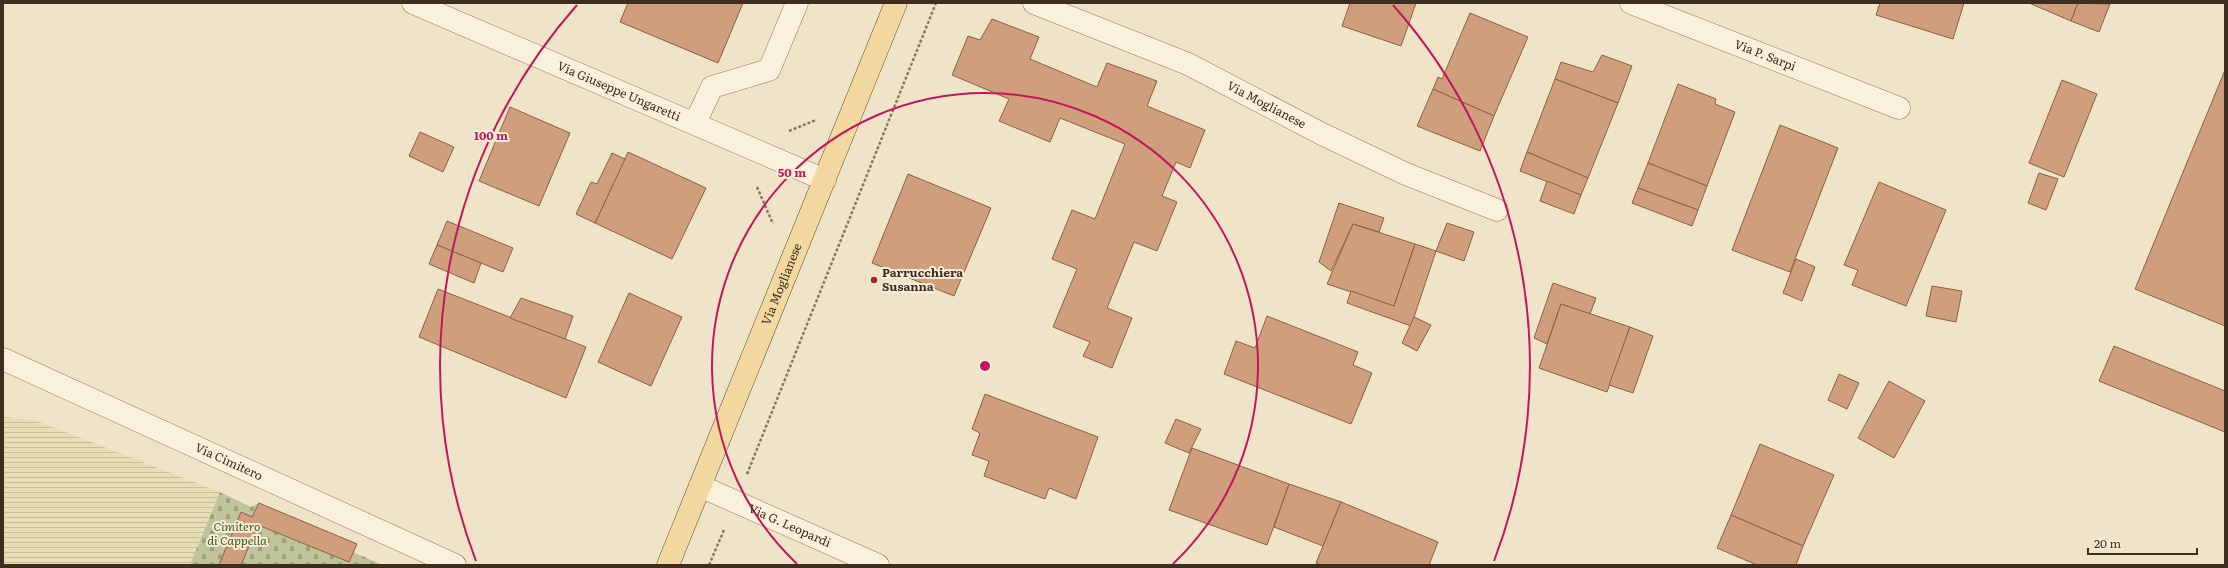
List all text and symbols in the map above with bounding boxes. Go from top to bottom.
street label: Via P. Sarpi [1732,34,1799,75]
street label: Via Giuseppe Ungaretti [555,56,684,125]
street label: Via Moglianese [1224,76,1310,132]
text: 100 m [474,126,508,144]
text: 50 m [778,163,806,181]
street label: Via Moglianese [756,240,806,328]
place label: Parrucchiera Susanna [882,263,963,295]
marker: Parrucchiera Susanna [869,275,879,285]
centre of rings [978,359,992,373]
street label: Via Cimitero [192,438,266,484]
street label: Via G. Leopardi [746,499,834,551]
park label: Cimitero di Cappella [207,517,267,549]
scale bar [2088,530,2197,556]
text: 20 m [2094,534,2121,552]

